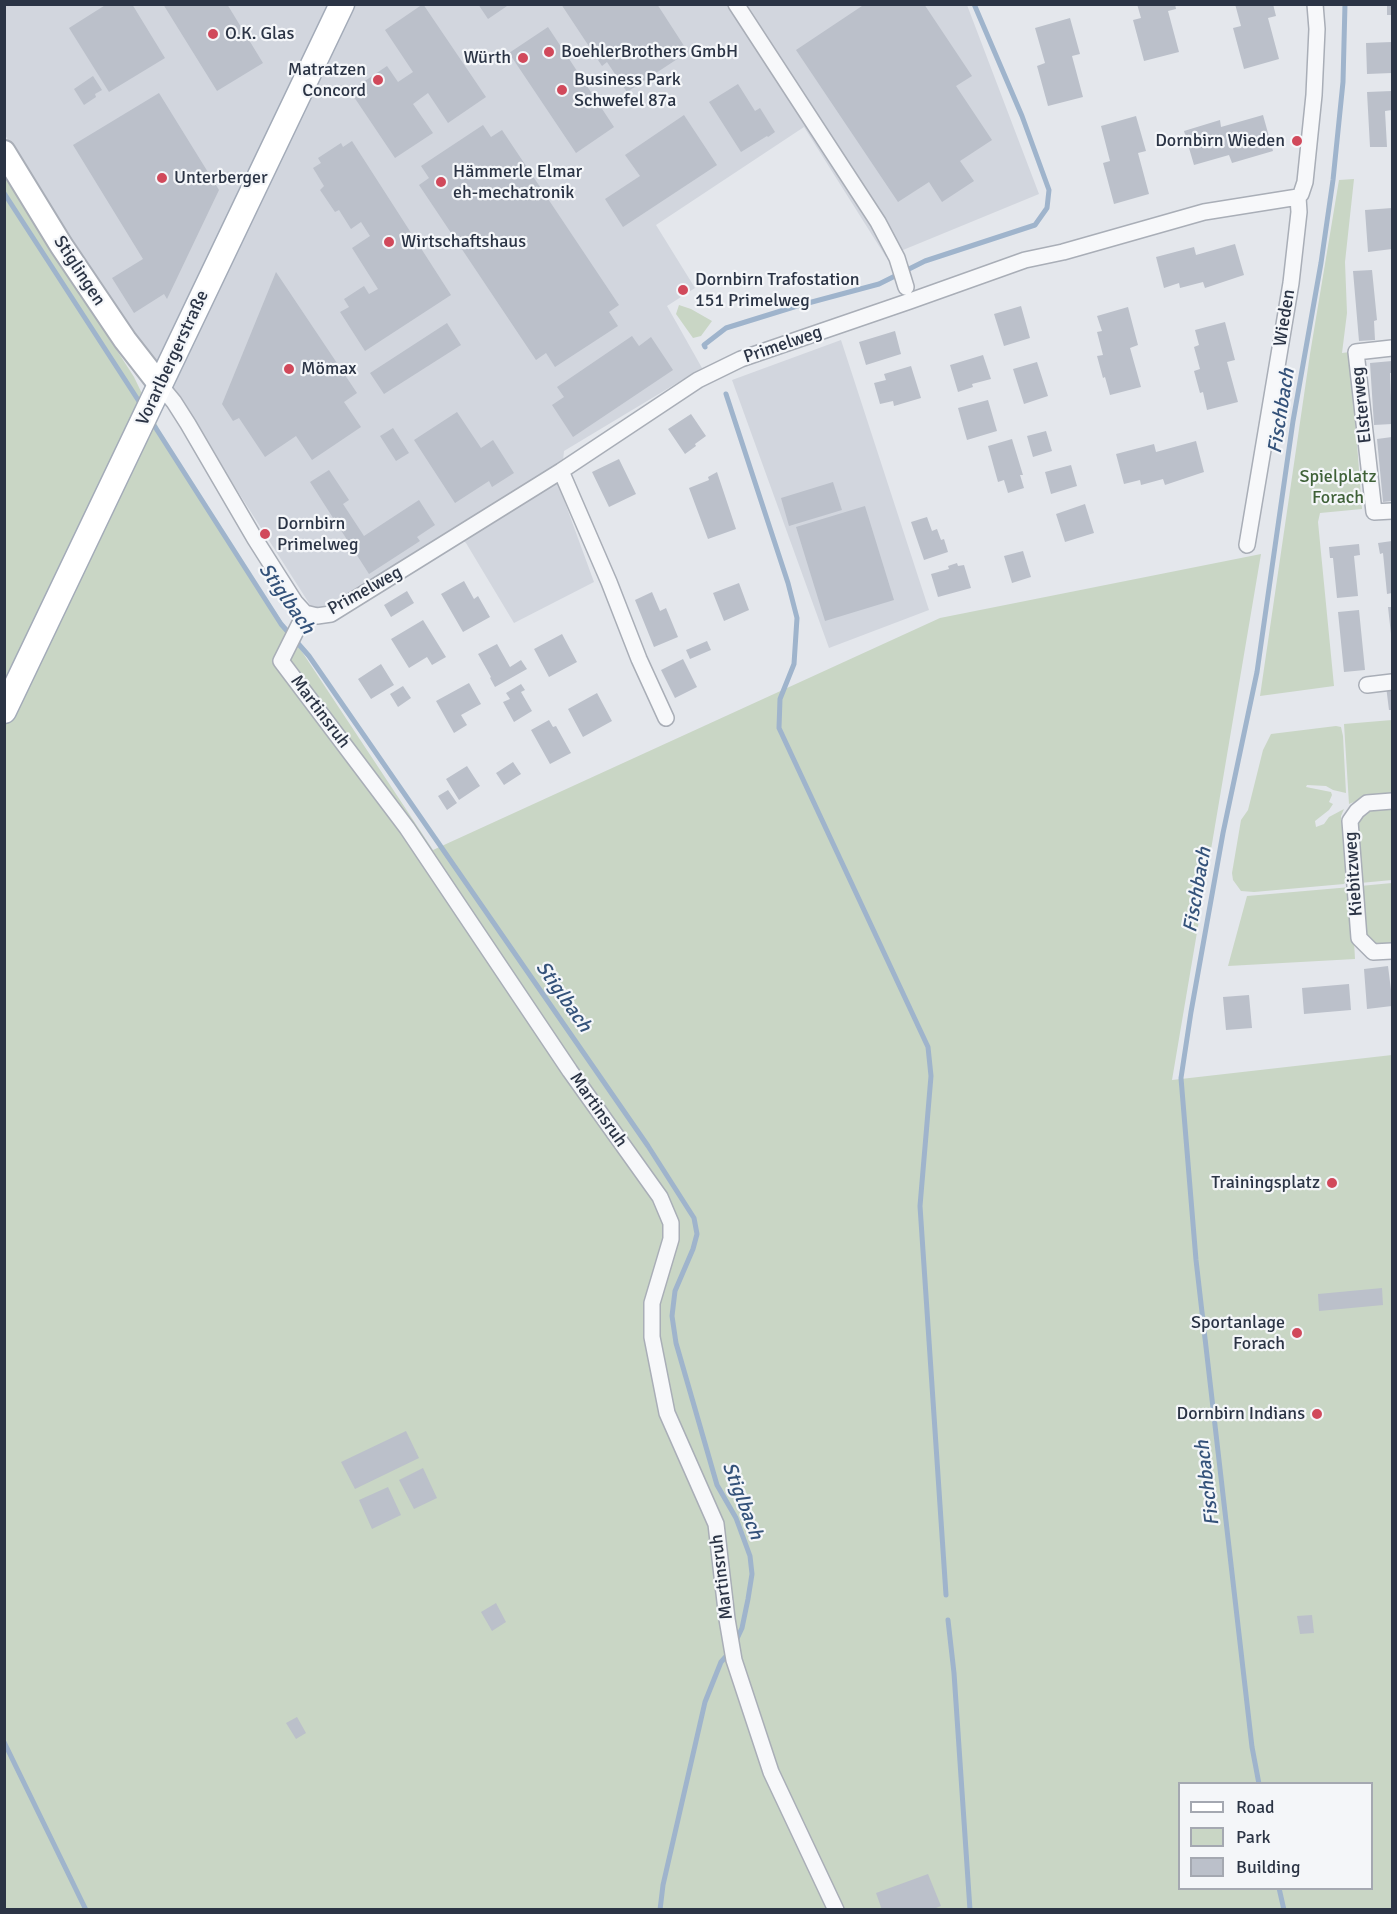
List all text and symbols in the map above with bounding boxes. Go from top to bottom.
place label: O.K. Glas [225,23,294,45]
marker: O.K. Glas [206,27,220,41]
place label: BoehlerBrothers GmbH [561,41,738,63]
marker: BoehlerBrothers GmbH [542,45,556,59]
place label: Würth [463,47,511,69]
marker: Würth [516,51,530,65]
place label: Matratzen Concord [288,59,366,101]
place label: Business Park Schwefel 87a [574,69,681,112]
marker: Matratzen Concord [371,73,385,87]
marker: Business Park Schwefel 87a [555,83,569,97]
place label: Dornbirn Wieden [1155,130,1285,152]
marker: Dornbirn Wieden [1290,134,1304,148]
place label: Hämmerle Elmar eh-mechatronik [453,161,582,204]
place label: Unterberger [174,167,268,189]
marker: Unterberger [155,171,169,185]
marker: Hämmerle Elmar eh-mechatronik [434,175,448,189]
place label: Wirtschaftshaus [401,231,526,253]
street label: Stiglingen [48,232,110,310]
marker: Wirtschaftshaus [382,235,396,249]
place label: Dornbirn Trafostation 151 Primelweg [695,269,860,312]
marker: Dornbirn Trafostation 151 Primelweg [676,283,690,297]
street label: Vorarlbergerstraße [132,287,214,429]
street label: Wieden [1270,288,1300,348]
street label: Primelweg [741,322,825,368]
place label: Mömax [301,358,357,380]
marker: Mömax [282,362,296,376]
street label: Elsterweg [1347,366,1377,444]
water label: Fischbach [1263,367,1301,455]
park label: Spielplatz Forach [1299,466,1377,508]
place label: Dornbirn Primelweg [277,513,359,556]
marker: Dornbirn Primelweg [258,527,272,541]
water label: Stiglbach [253,559,319,639]
street label: Primelweg [324,562,406,620]
street label: Martinsruh [286,671,354,753]
street label: Kiebitzweg [1340,831,1368,917]
water label: Fischbach [1179,846,1217,934]
water label: Stiglbach [530,957,596,1037]
street label: Martinsruh [565,1069,631,1151]
place label: Trainingsplatz [1211,1172,1320,1194]
marker: Trainingsplatz [1325,1176,1339,1190]
place label: Sportanlage Forach [1191,1312,1285,1354]
marker: Sportanlage Forach [1290,1326,1304,1340]
place label: Dornbirn Indians [1176,1403,1305,1425]
marker: Dornbirn Indians [1310,1407,1324,1421]
water label: Fischbach [1191,1439,1225,1527]
water label: Stiglbach [716,1459,768,1543]
street label: Martinsruh [706,1533,738,1621]
legend [1178,1782,1373,1890]
text: Road [1236,1796,1275,1818]
text: Park [1236,1826,1271,1848]
text: Building [1236,1856,1300,1878]

